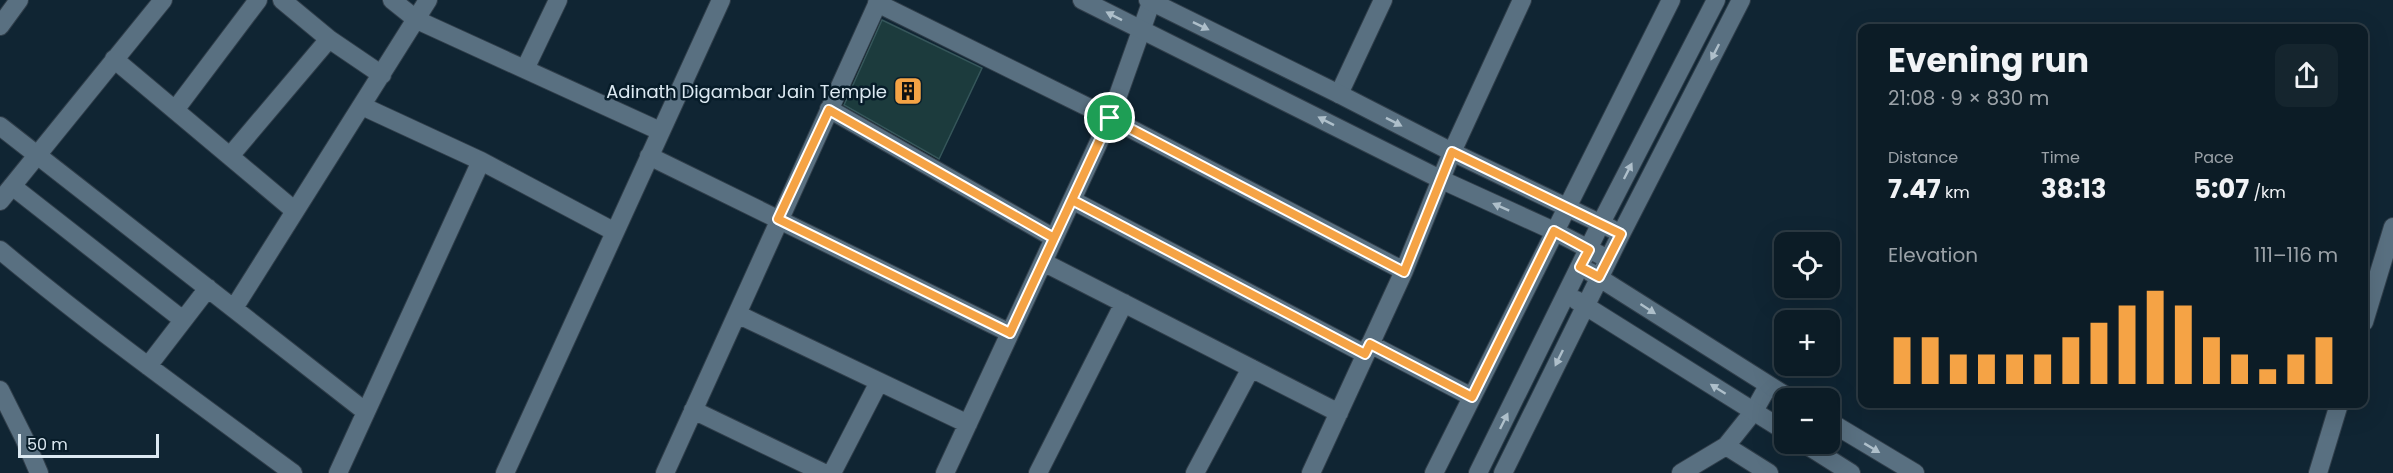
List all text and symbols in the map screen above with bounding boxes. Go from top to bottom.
one-way arrow [1105,11,1122,21]
one-way arrow [1192,21,1209,30]
text: Evening run [1888,37,2089,84]
one-way arrow [1710,43,1720,61]
button: share [2275,44,2338,107]
building icon: Adinath Digambar Jain Temple [892,75,924,107]
place label: Adinath Digambar Jain Temple [606,79,887,104]
text: 21:08 · 9 × 830 m [1888,84,2049,112]
pin [1084,92,1135,143]
icon: arrive [1093,101,1126,134]
one-way arrow [1317,117,1334,126]
one-way arrow [1386,117,1403,127]
text: Distance [1888,146,1958,169]
text: Time [2041,146,2080,169]
text: Pace [2194,146,2234,169]
one-way arrow [1623,162,1633,179]
text: 7.47 [1888,171,1941,207]
text: 38:13 [2041,171,2106,207]
text: 5:07 [2194,171,2249,207]
text: km [1941,181,1970,204]
text: /km [2249,181,2286,204]
one-way arrow [1492,201,1510,211]
map controls [1774,232,1840,454]
button: locate [1774,232,1840,298]
text: Elevation [1888,241,1978,269]
text: 111–116 m [2254,241,2338,269]
one-way arrow [1640,303,1657,314]
button: + [1774,310,1840,376]
one-way arrow [1555,349,1564,366]
one-way arrow [1710,383,1726,394]
button: − [1774,388,1840,454]
one-way arrow [1500,412,1509,429]
scale bar [18,431,159,458]
text: 50 m [27,433,68,456]
one-way arrow [1864,442,1880,453]

